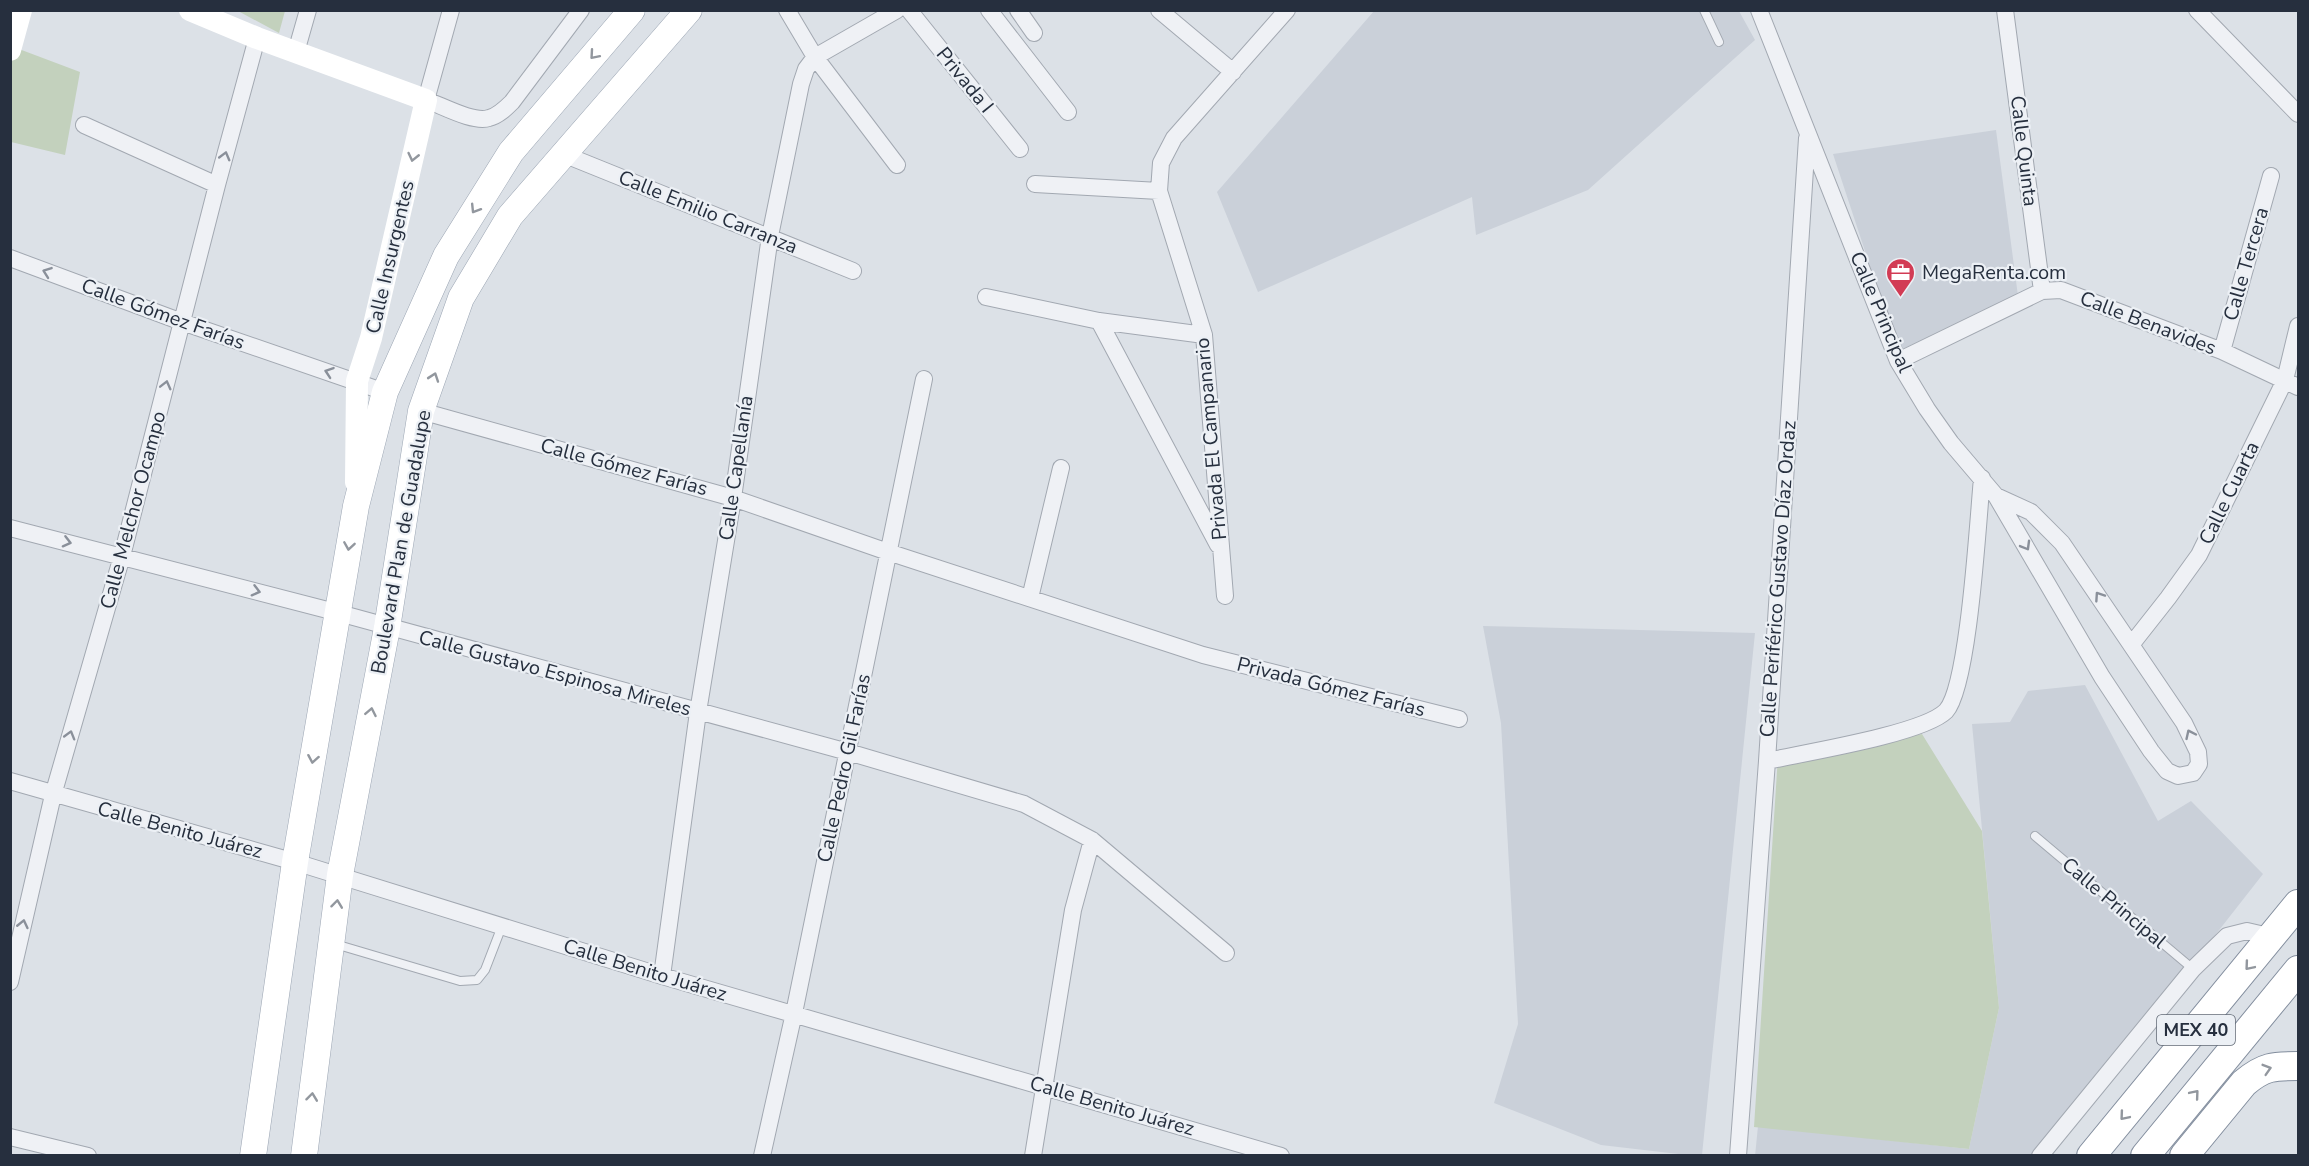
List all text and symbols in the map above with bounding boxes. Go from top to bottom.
street label: Privada I [930,41,1000,119]
one-way arrow [590,48,601,59]
street label: Calle Quinta [2004,94,2044,208]
one-way arrow [217,151,230,161]
one-way arrow [407,152,420,162]
street label: Calle Emilio Carranza [614,164,802,260]
street label: Calle Insurgentes [359,178,421,336]
one-way arrow [471,202,482,213]
street label: Calle Tercera [2217,204,2275,324]
street label: Calle Principal [1843,247,1919,377]
office icon: MegaRenta.com [1885,256,1917,298]
place label: MegaRenta.com [1922,259,2066,286]
one-way arrow [42,266,52,279]
street label: Calle Gómez Farías [77,272,249,356]
street label: Calle Benavides [2076,285,2220,361]
street label: Privada El Campanario [1189,337,1233,541]
one-way arrow [324,366,335,379]
one-way arrow [426,372,439,382]
one-way arrow [159,380,172,390]
street label: Calle Capellanía [712,394,760,542]
street label: Calle Melchor Ocampo [94,408,172,612]
street label: Boulevard Plan de Guadalupe [364,408,438,676]
street label: Calle Periférico Gustavo Díaz Ordaz [1753,420,1803,738]
street label: Calle Gómez Farías [537,432,711,502]
street label: Calle Cuarta [2192,437,2266,549]
one-way arrow [62,535,72,548]
one-way arrow [2019,540,2030,550]
one-way arrow [344,542,356,551]
one-way arrow [251,584,261,597]
one-way arrow [2095,592,2106,603]
street label: Calle Gustavo Espinosa Mireles [416,624,694,722]
street label: Privada Gómez Farías [1234,651,1428,723]
street label: Calle Pedro Gil Farías [811,671,877,865]
one-way arrow [364,708,377,718]
one-way arrow [2185,729,2197,740]
one-way arrow [63,730,75,741]
one-way arrow [308,755,320,764]
street label: Calle Benito Juárez [95,795,265,865]
street label: Calle Principal [2056,851,2172,955]
one-way arrow [330,899,342,909]
one-way arrow [16,920,29,930]
street label: Calle Benito Juárez [560,932,730,1008]
one-way arrow [2245,959,2256,970]
road number: MEX 40 [2157,1015,2235,1045]
one-way arrow [2261,1064,2272,1076]
street label: Calle Benito Juárez [1027,1070,1197,1142]
one-way arrow [2188,1090,2199,1101]
one-way arrow [305,1093,317,1102]
one-way arrow [2120,1109,2131,1120]

